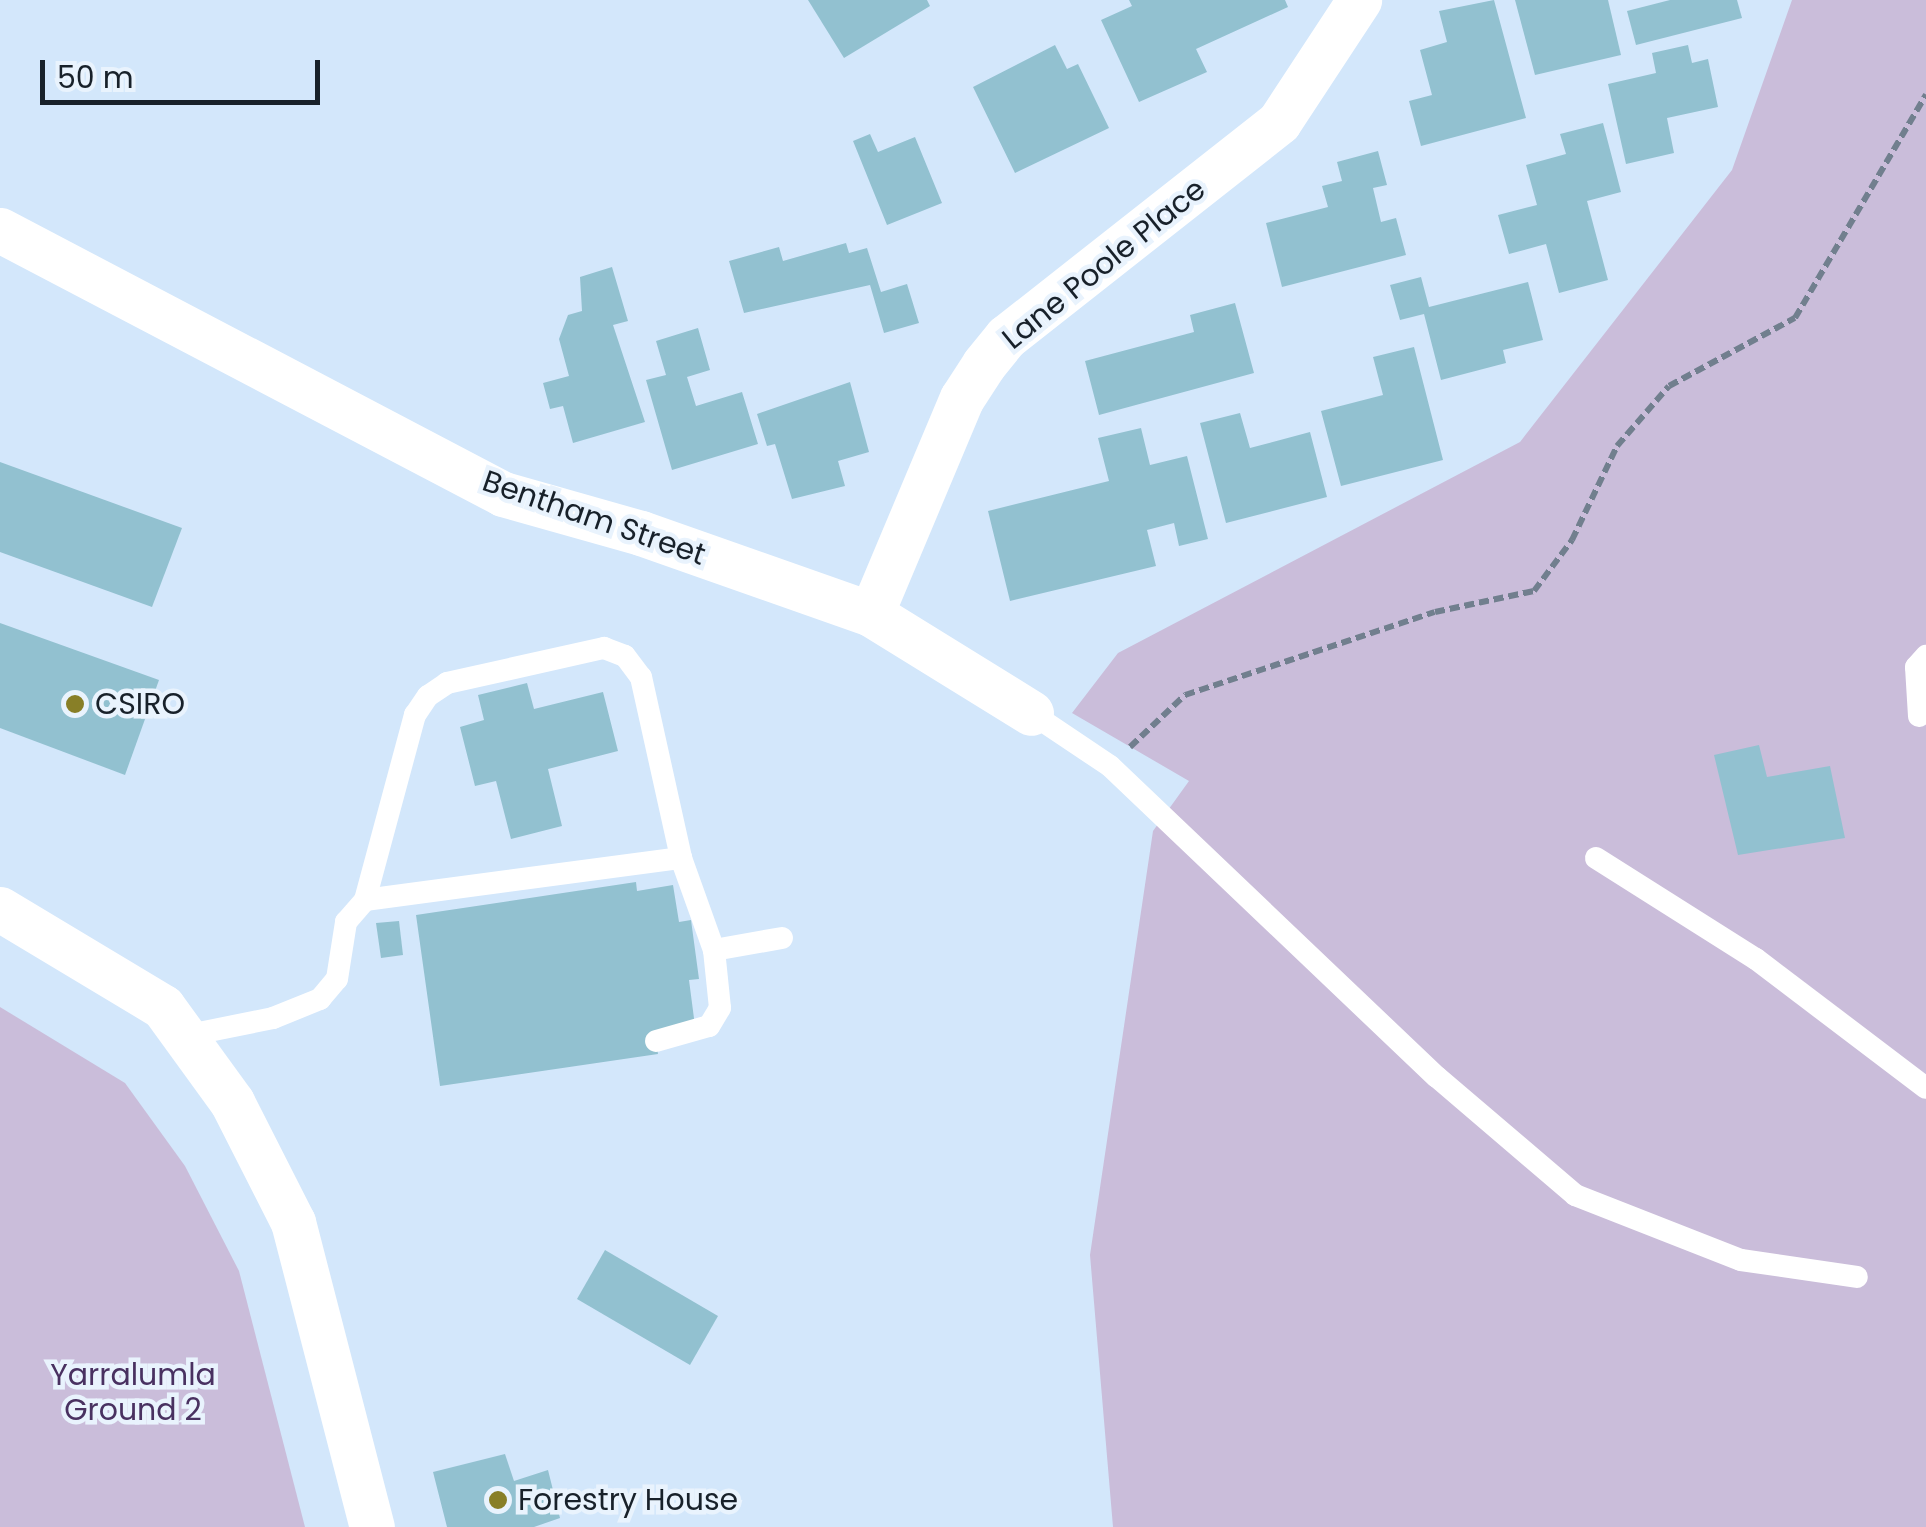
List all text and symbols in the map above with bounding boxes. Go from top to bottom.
scale bar [45,40,325,102]
text: 50 m [57,56,134,99]
street label: Lane Poole Place [995,171,1213,357]
street label: Bentham Street [478,463,710,573]
place label: CSIRO [95,686,185,722]
marker: CSIRO [64,693,86,715]
park label: Yarralumla Ground 2 [50,1357,216,1428]
place label: Forestry House [518,1482,738,1518]
marker: Forestry House [487,1489,509,1511]

